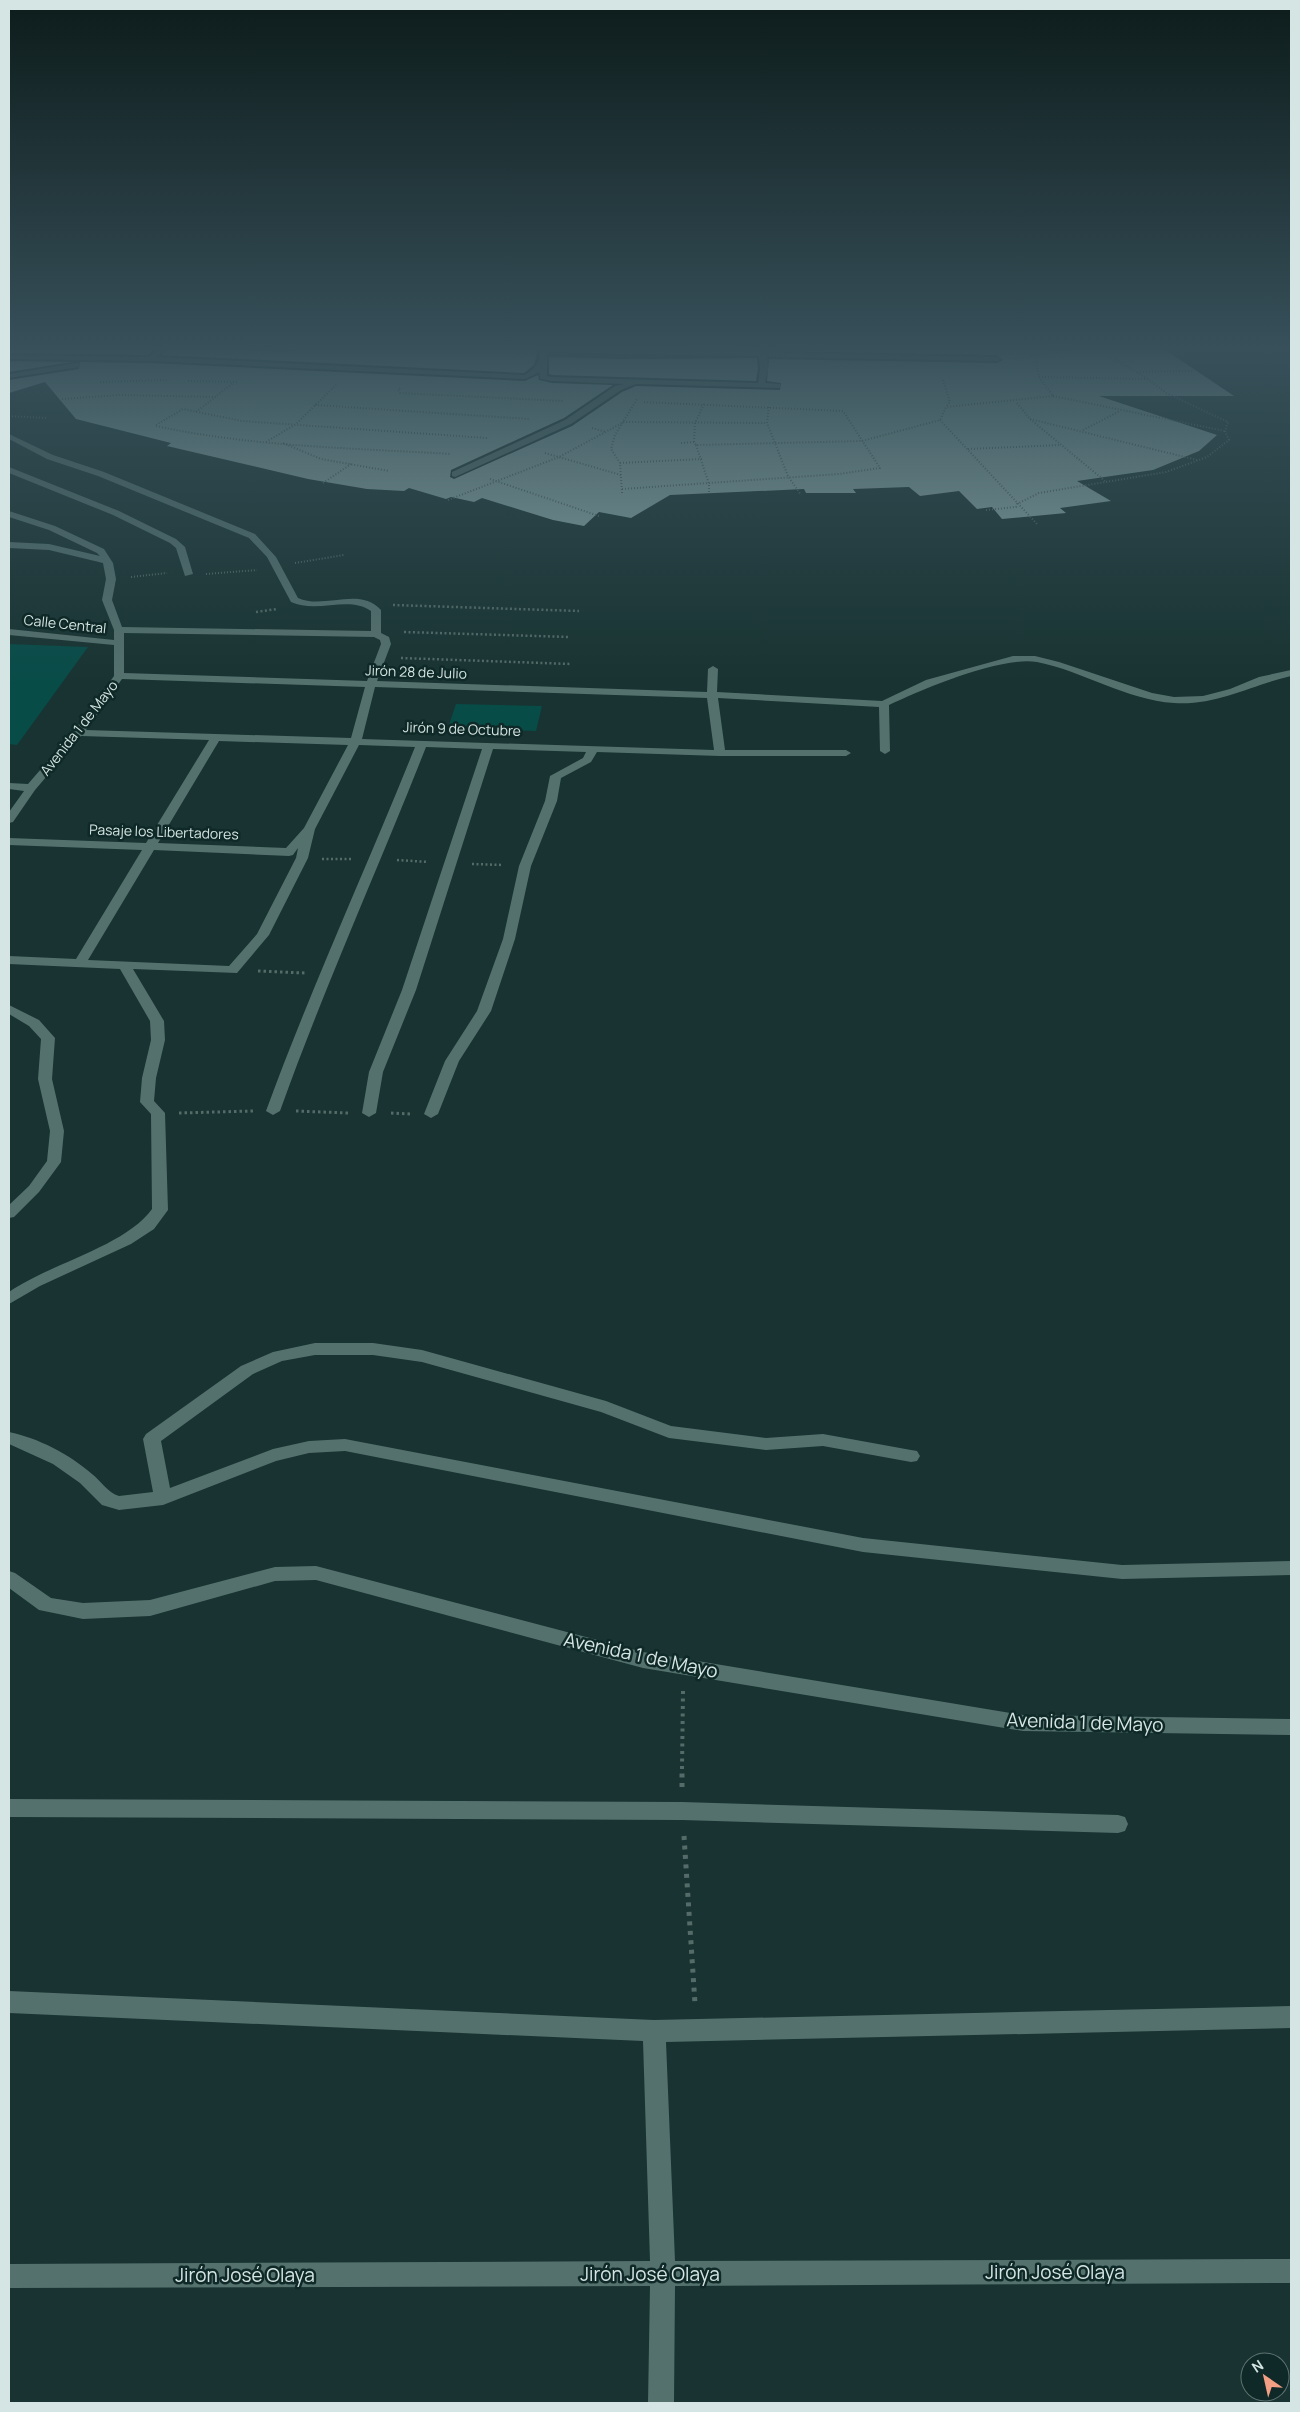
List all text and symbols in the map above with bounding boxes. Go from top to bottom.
street label: Calle Central [23,610,107,637]
street label: Jirón 28 de Julio [365,660,467,683]
street label: Avenida 1 de Mayo [36,676,122,779]
street label: Jirón 9 de Octubre [403,717,521,740]
street label: Pasaje los Libertadores [89,819,239,844]
street label: Avenida 1 de Mayo [562,1626,720,1684]
street label: Avenida 1 de Mayo [1006,1706,1164,1738]
street label: Jirón José Olaya [985,2259,1125,2285]
street label: Jirón José Olaya [580,2261,720,2287]
street label: Jirón José Olaya [175,2262,315,2288]
north arrow [1240,2352,1290,2402]
text: N [1248,2355,1267,2376]

